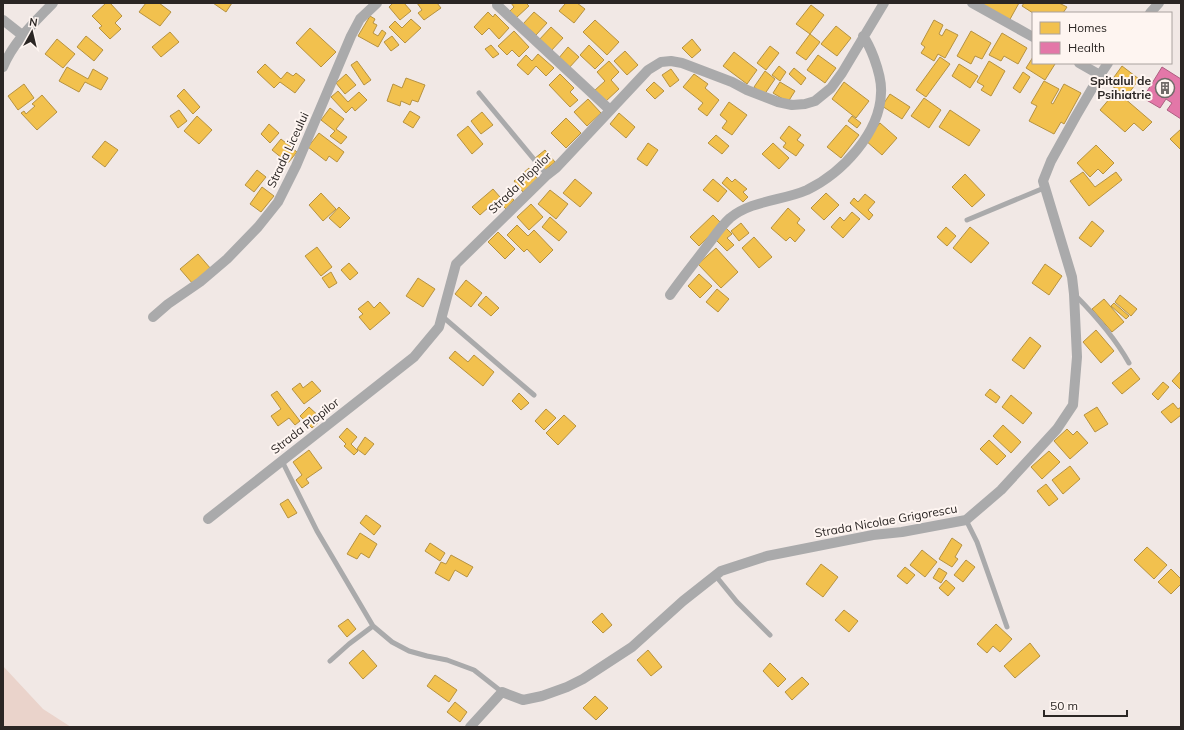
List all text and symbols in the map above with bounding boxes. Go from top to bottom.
north arrow [12,12,52,52]
legend [1032,12,1172,64]
text: N [28,15,38,30]
text: Homes [1068,20,1107,35]
text: Health [1068,40,1105,55]
place label: Spitalul de Psihiatrie [1090,73,1151,102]
building icon: Spitalul de Psihiatrie [1154,77,1176,99]
street label: Strada Liceului [263,109,312,190]
street label: Strada Plopilor [485,148,555,217]
street label: Strada Plopilor [268,394,342,457]
street label: Strada Nicolae Grigorescu [813,501,958,540]
scale bar [1044,692,1127,718]
text: 50 m [1050,698,1078,713]

